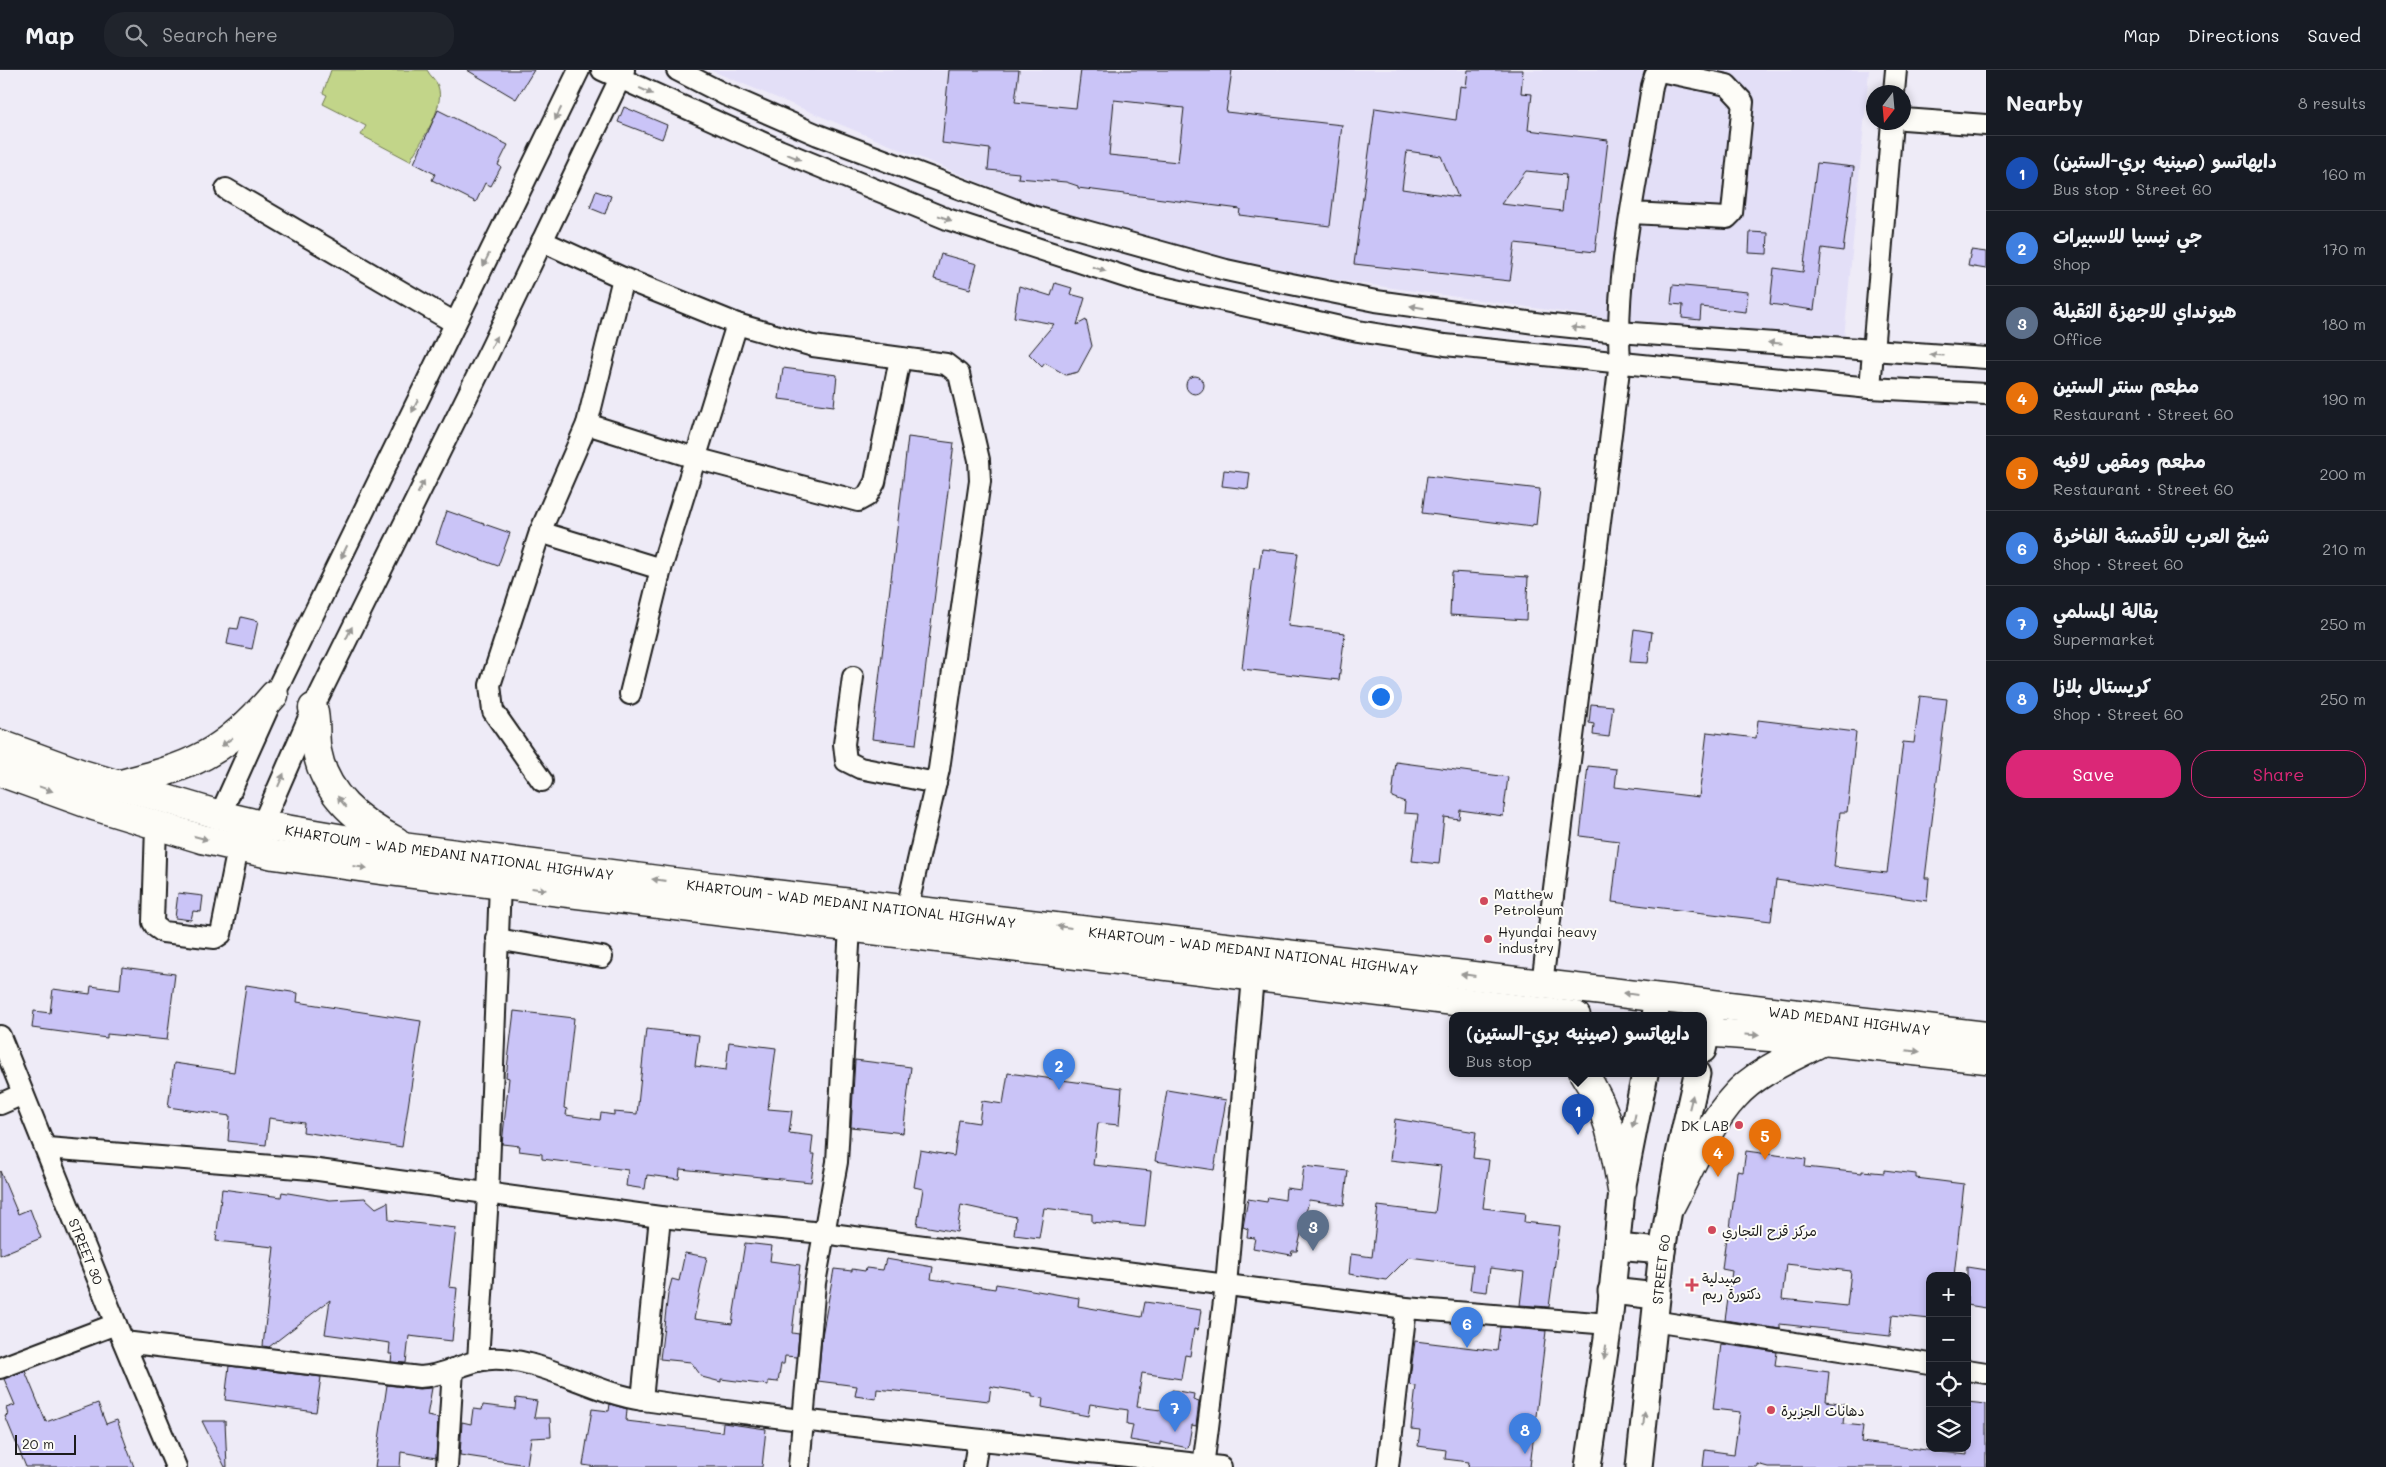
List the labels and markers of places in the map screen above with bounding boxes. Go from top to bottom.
place label: Matthew Petroleum [1494,884,1564,919]
marker: Matthew Petroleum [1478,895,1490,907]
place label: Hyundai heavy industry [1498,922,1597,957]
marker: Hyundai heavy industry [1482,933,1494,945]
pin: 2 [1043,1049,1075,1090]
pin: 1 [1562,1094,1594,1135]
place label: DK LAB [1681,1116,1729,1135]
marker: DK LAB [1733,1119,1745,1131]
pin: 5 [1749,1119,1781,1160]
pin: 4 [1702,1136,1734,1177]
pin: 3 [1297,1210,1329,1251]
place label: مركز قزح التجاري [1722,1221,1817,1242]
marker: مركز قزح التجاري [1706,1224,1718,1236]
place label: صيدلية دكتورة ريم [1702,1268,1761,1305]
marker: صيدلية دكتورة ريم [1686,1279,1698,1291]
pin: 6 [1451,1307,1483,1348]
pin: 7 [1159,1391,1191,1432]
place label: دهانات الجزيرة [1781,1401,1865,1420]
marker: دهانات الجزيرة [1765,1404,1777,1416]
pin: 8 [1509,1413,1541,1454]

